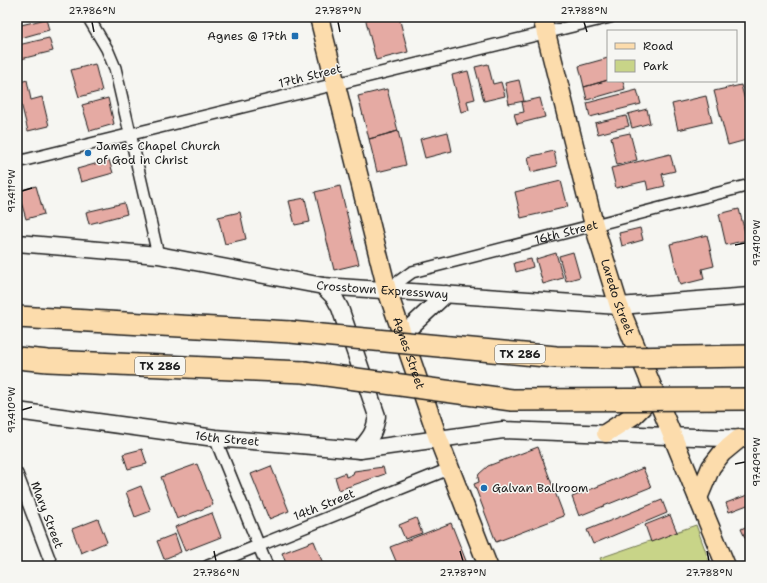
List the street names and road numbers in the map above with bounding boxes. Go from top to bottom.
street label: 17th Street [277,60,343,92]
street label: 16th Street [533,216,600,248]
street label: Laredo Street [597,257,638,337]
street label: Crosstown Expressway [315,277,449,302]
street label: Agnes Street [389,315,429,391]
road number: TX 286 [495,345,545,363]
road number: TX 286 [135,357,185,375]
street label: 16th Street [194,427,260,450]
street label: Mary Street [27,479,67,551]
street label: 14th Street [291,485,357,525]

